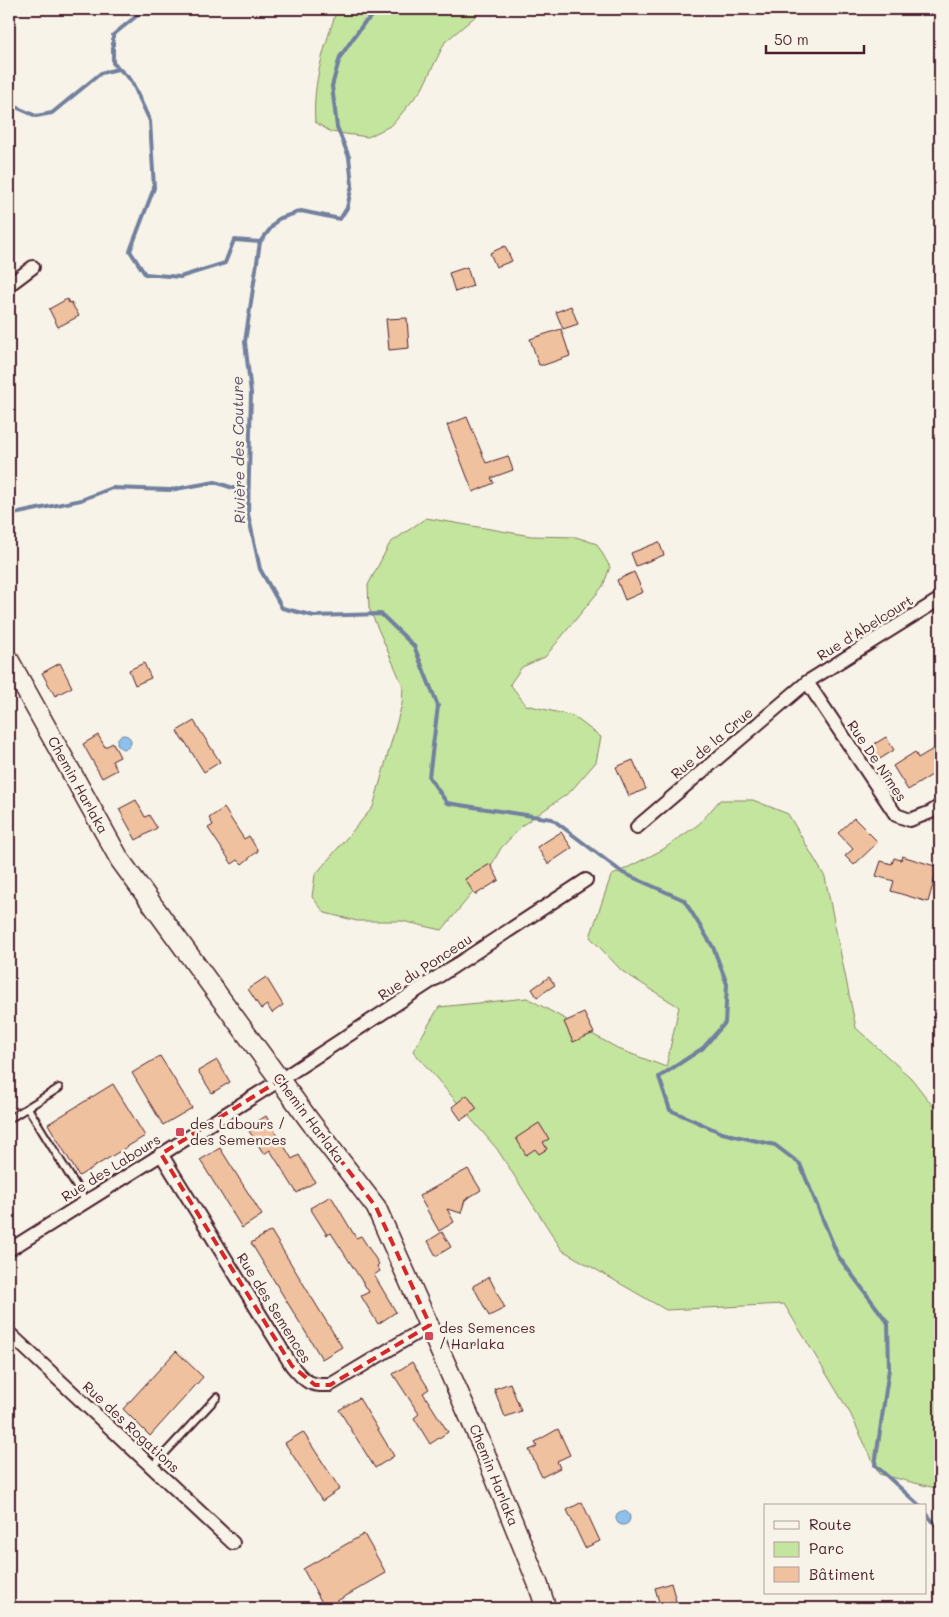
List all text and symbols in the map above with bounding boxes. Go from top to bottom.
scale bar [766,22,864,54]
text: 50 m [774,29,809,49]
water label: Rivière des Couture [227,376,249,524]
street label: Rue d'Abelcourt [813,590,916,665]
street label: Rue de la Crue [667,703,757,783]
street label: Rue De Nîmes [843,716,912,805]
street label: Chemin Harlaka [44,733,113,837]
street label: Rue du Ponceau [374,929,475,1004]
street label: Chemin Harlaka [269,1069,350,1167]
place label: des Labours / des Semences [190,1114,287,1149]
marker: des Labours / des Semences [174,1126,186,1138]
street label: Rue des Labours [58,1129,164,1206]
street label: Rue des Semences [233,1249,316,1366]
place label: des Semences / Harlaka [439,1318,536,1353]
marker: des Semences / Harlaka [423,1330,435,1342]
street label: Rue des Rogations [79,1377,184,1477]
street label: Chemin Harlaka [465,1421,524,1529]
legend [764,1504,926,1594]
text: Route [809,1514,852,1534]
text: Parc [809,1538,844,1558]
text: Bâtiment [809,1564,875,1584]

